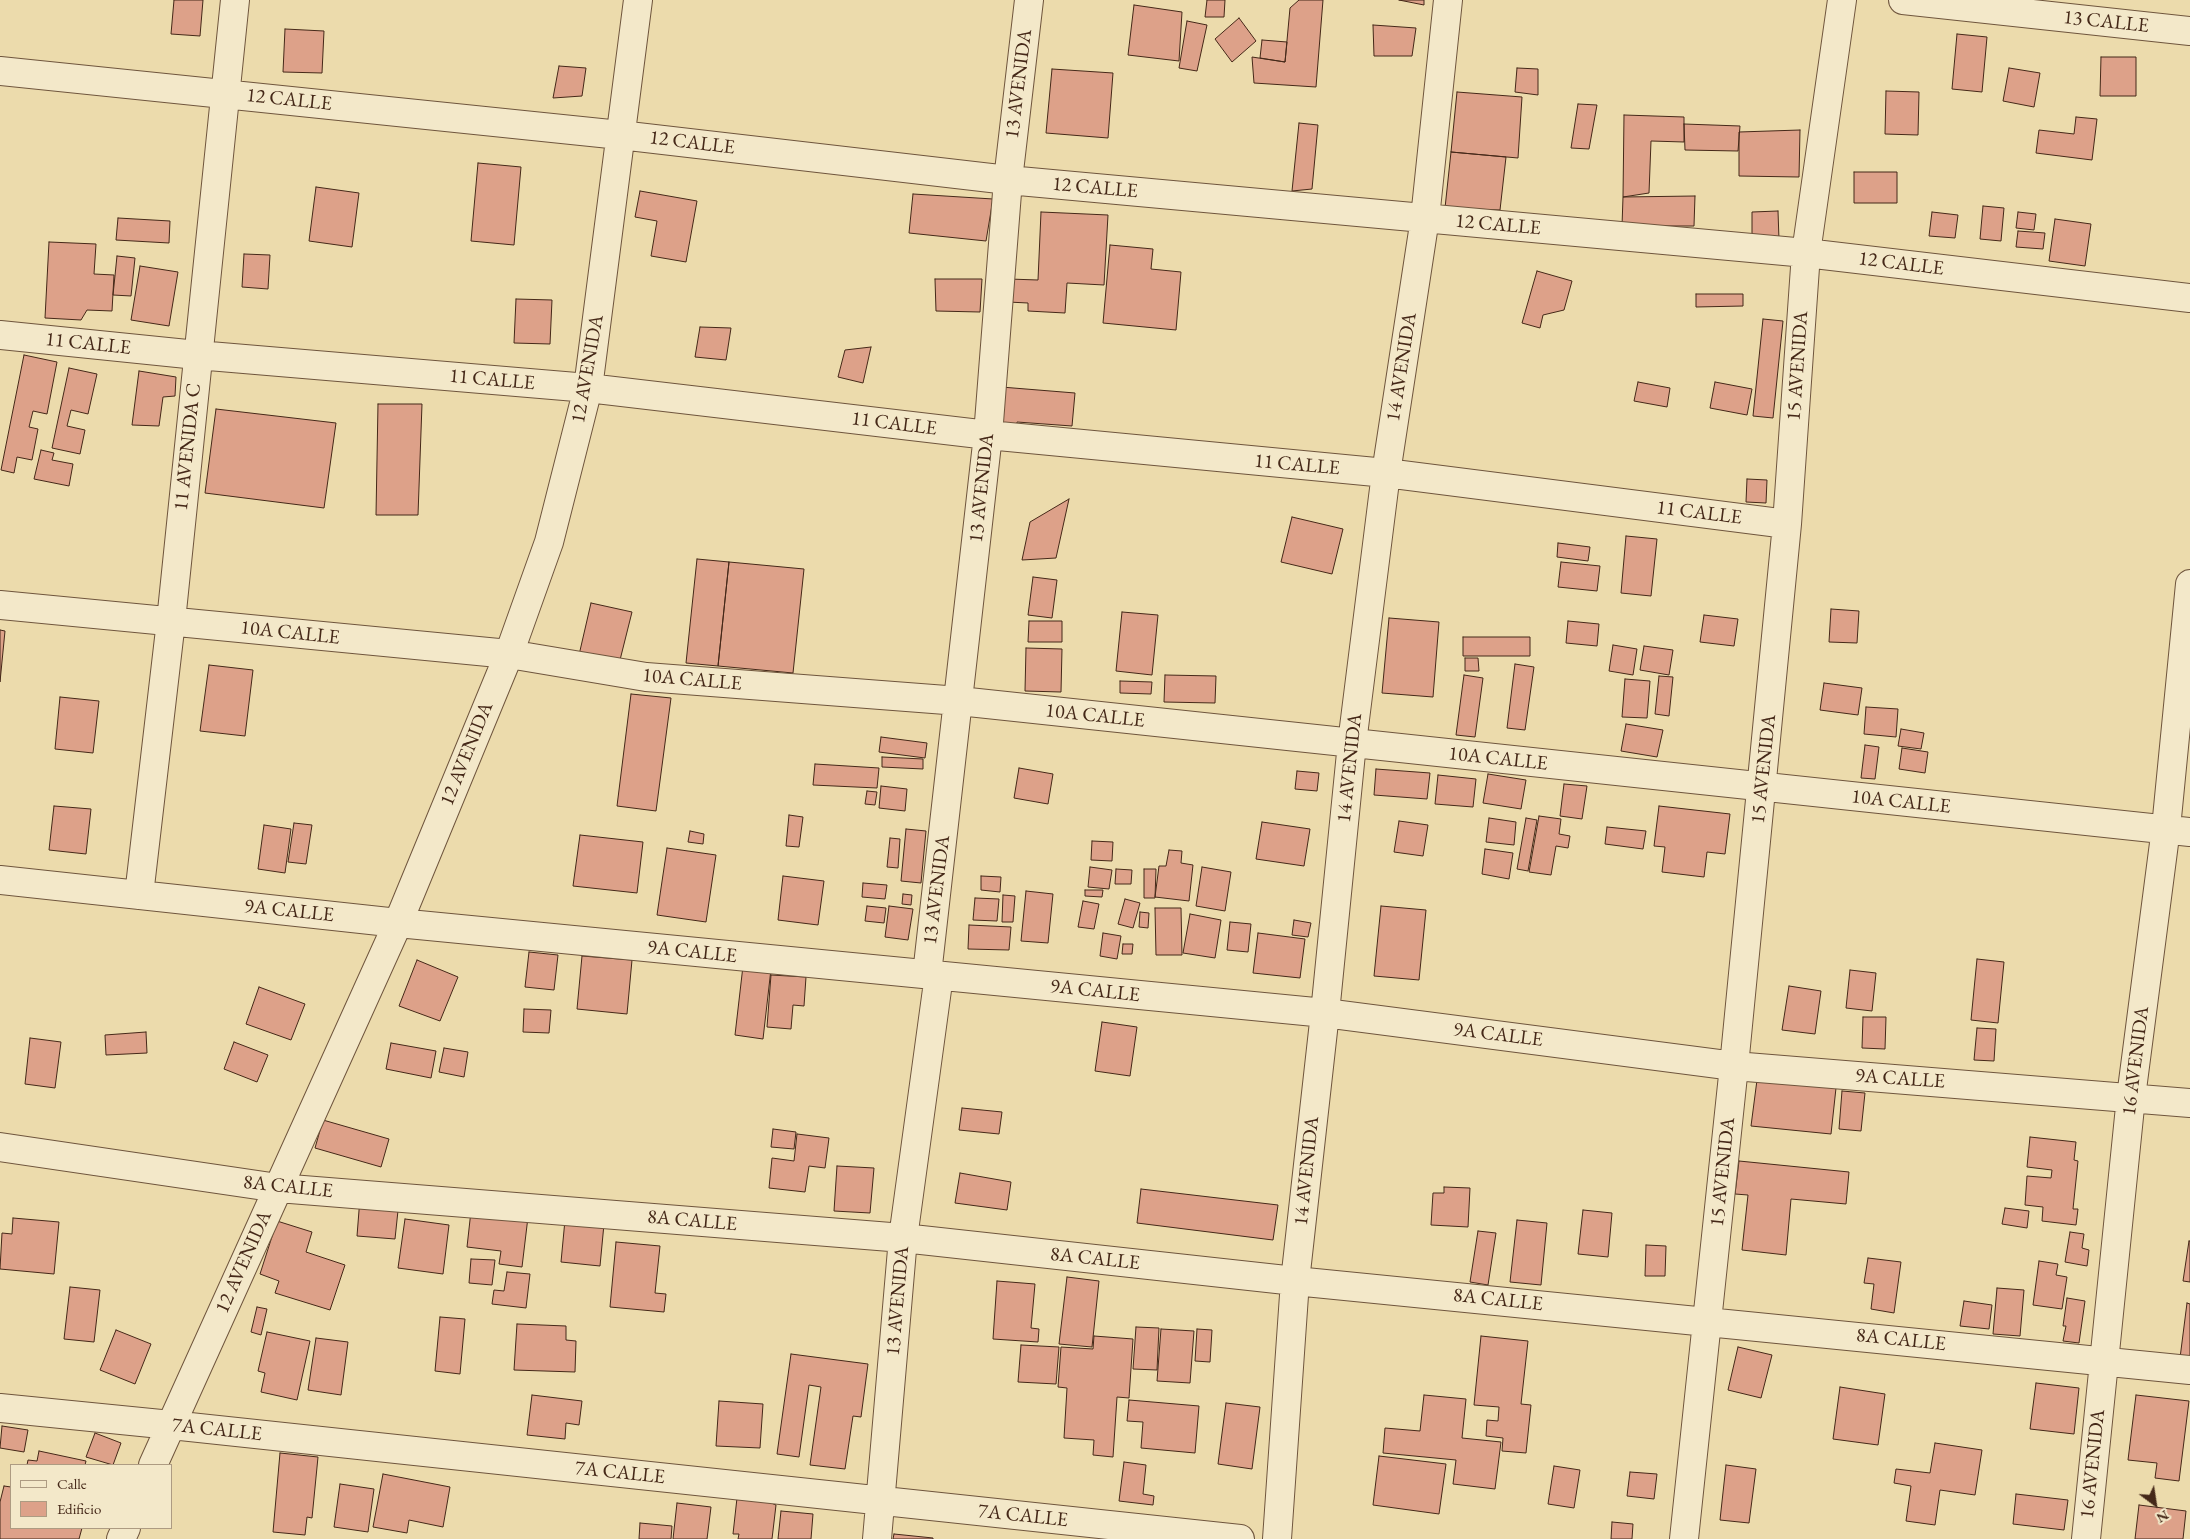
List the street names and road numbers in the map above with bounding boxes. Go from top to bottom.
street label: 13 CALLE [2062,6,2150,38]
street label: 13 AVENIDA [1000,28,1038,140]
street label: 12 CALLE [245,84,333,116]
street label: 12 CALLE [648,126,736,160]
street label: 12 CALLE [1051,172,1139,204]
street label: 12 CALLE [1454,209,1542,241]
street label: 12 CALLE [1857,247,1945,281]
street label: 15 AVENIDA [1782,310,1814,422]
street label: 14 AVENIDA [1382,311,1422,423]
street label: 12 AVENIDA [567,313,609,425]
street label: 11 CALLE [44,328,132,360]
street label: 11 CALLE [448,364,536,396]
street label: 11 AVENIDA C [169,382,207,512]
street label: 11 CALLE [850,407,938,441]
street label: 13 AVENIDA [964,432,1000,544]
street label: 11 CALLE [1253,449,1341,481]
street label: 11 CALLE [1655,496,1743,530]
street label: 10A CALLE [239,616,341,650]
street label: 10A CALLE [641,664,743,696]
street label: 12 AVENIDA [435,699,499,809]
street label: 10A CALLE [1044,699,1146,733]
street label: 14 AVENIDA [1332,712,1368,824]
street label: 15 AVENIDA [1746,713,1782,825]
street label: 10A CALLE [1447,742,1549,776]
street label: 10A CALLE [1850,785,1952,819]
street label: 13 AVENIDA [918,834,956,946]
street label: 9A CALLE [243,894,335,928]
street label: 9A CALLE [646,935,738,969]
street label: 9A CALLE [1049,974,1141,1008]
street label: 16 AVENIDA [2117,1005,2155,1117]
street label: 9A CALLE [1452,1018,1544,1052]
street label: 9A CALLE [1854,1064,1946,1094]
street label: 14 AVENIDA [1289,1115,1325,1227]
street label: 15 AVENIDA [1705,1116,1741,1228]
street label: 8A CALLE [242,1170,334,1204]
street label: 8A CALLE [646,1205,738,1237]
street label: 12 AVENIDA [211,1207,277,1317]
street label: 8A CALLE [1049,1242,1141,1276]
street label: 13 AVENIDA [881,1245,915,1357]
street label: 8A CALLE [1452,1283,1544,1317]
street label: 8A CALLE [1855,1323,1947,1357]
street label: 16 AVENIDA [2075,1408,2111,1520]
street label: 7A CALLE [171,1413,263,1447]
street label: 7A CALLE [574,1456,666,1490]
street label: 7A CALLE [977,1499,1069,1533]

